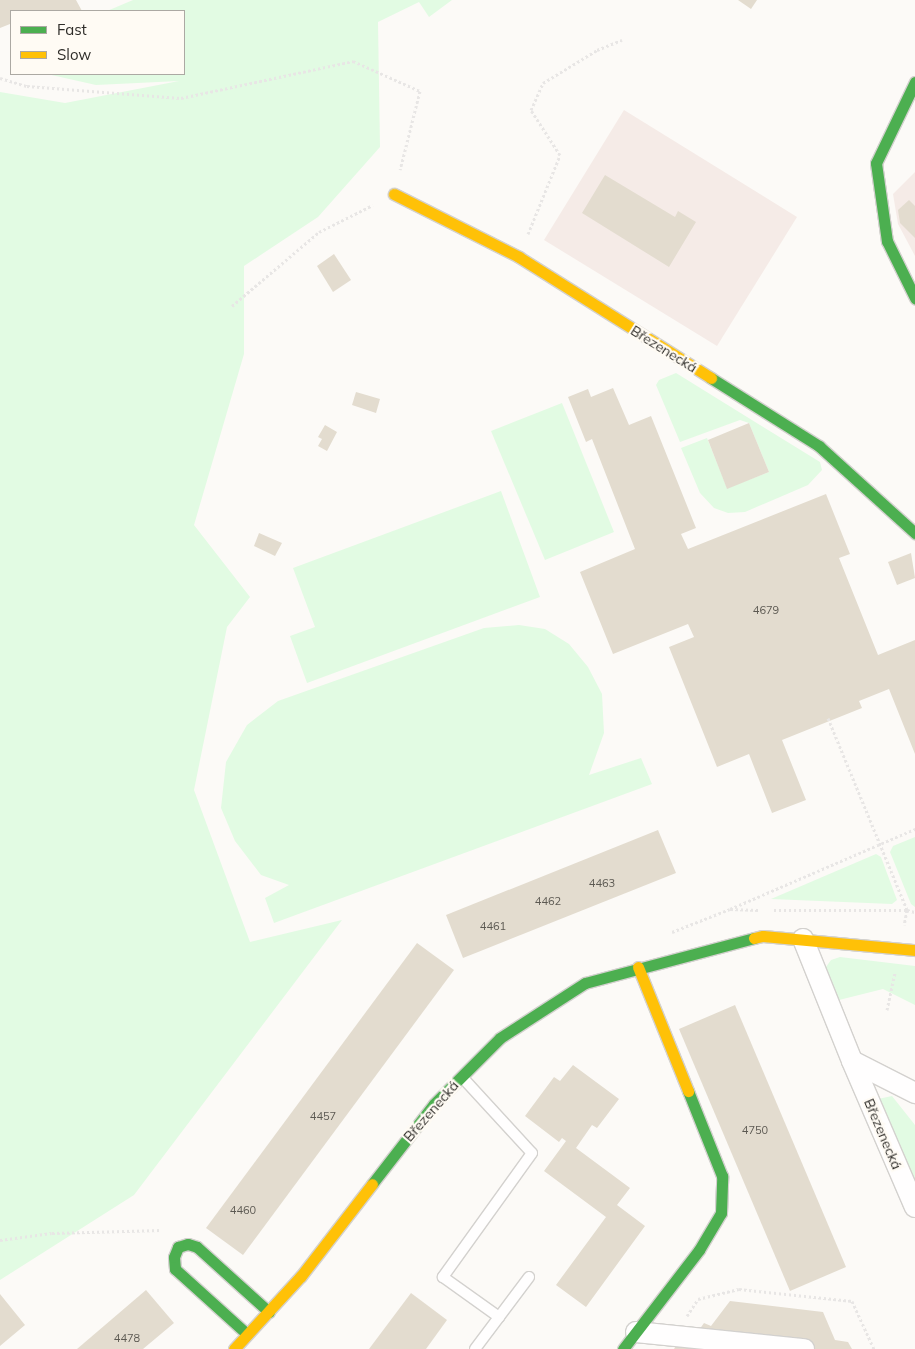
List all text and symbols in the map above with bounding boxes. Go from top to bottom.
legend [10,10,185,75]
text: Fast [57,20,87,39]
text: Slow [57,45,91,64]
street label: Březenecká [628,322,700,376]
house number: 4679 [753,603,779,617]
house number: 4463 [589,876,615,890]
house number: 4462 [535,894,561,908]
house number: 4461 [480,919,506,933]
street label: Březenecká [400,1077,462,1145]
street label: Březenecká [861,1096,905,1172]
house number: 4457 [310,1109,336,1123]
house number: 4750 [742,1123,768,1137]
house number: 4460 [230,1203,256,1217]
house number: 4478 [114,1331,140,1345]

